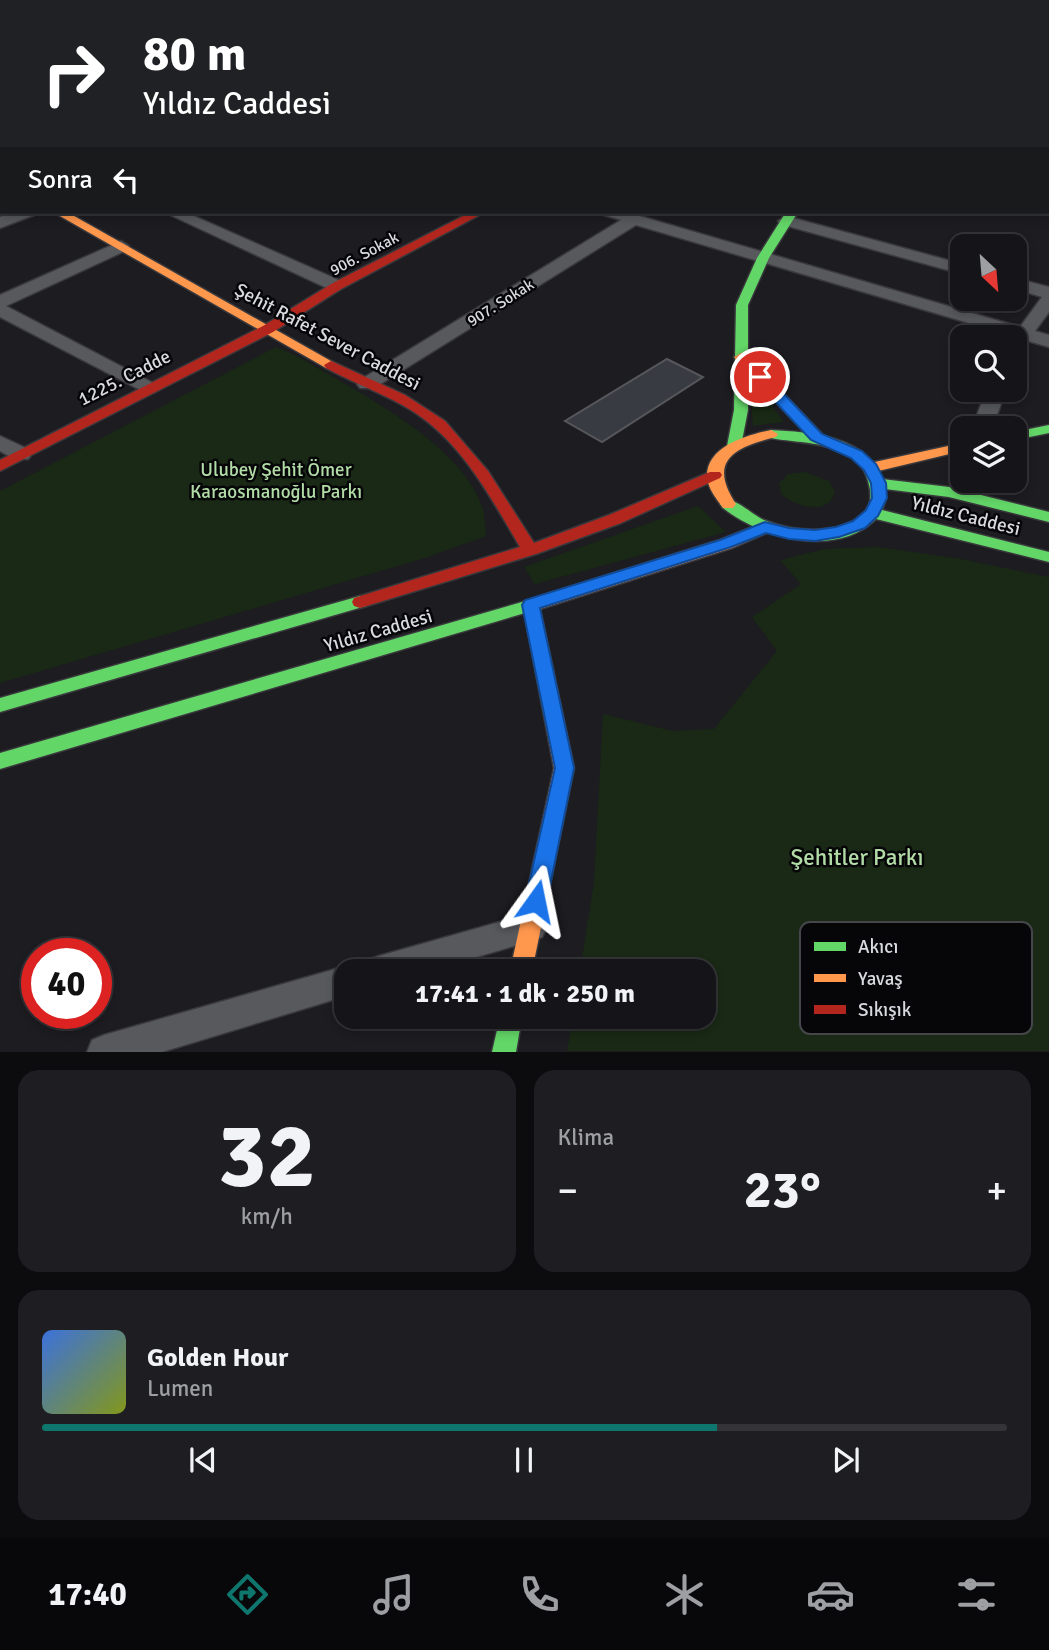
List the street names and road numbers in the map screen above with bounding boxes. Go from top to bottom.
street label: 906. Sokak [327,227,402,280]
street label: 907. Sokak [463,274,538,331]
street label: Şehit Rafet Sever Caddesi [231,278,424,396]
street label: 1225. Cadde [74,344,175,411]
street label: Yıldız Caddesi [909,491,1023,541]
street label: Yıldız Caddesi [321,604,435,658]

